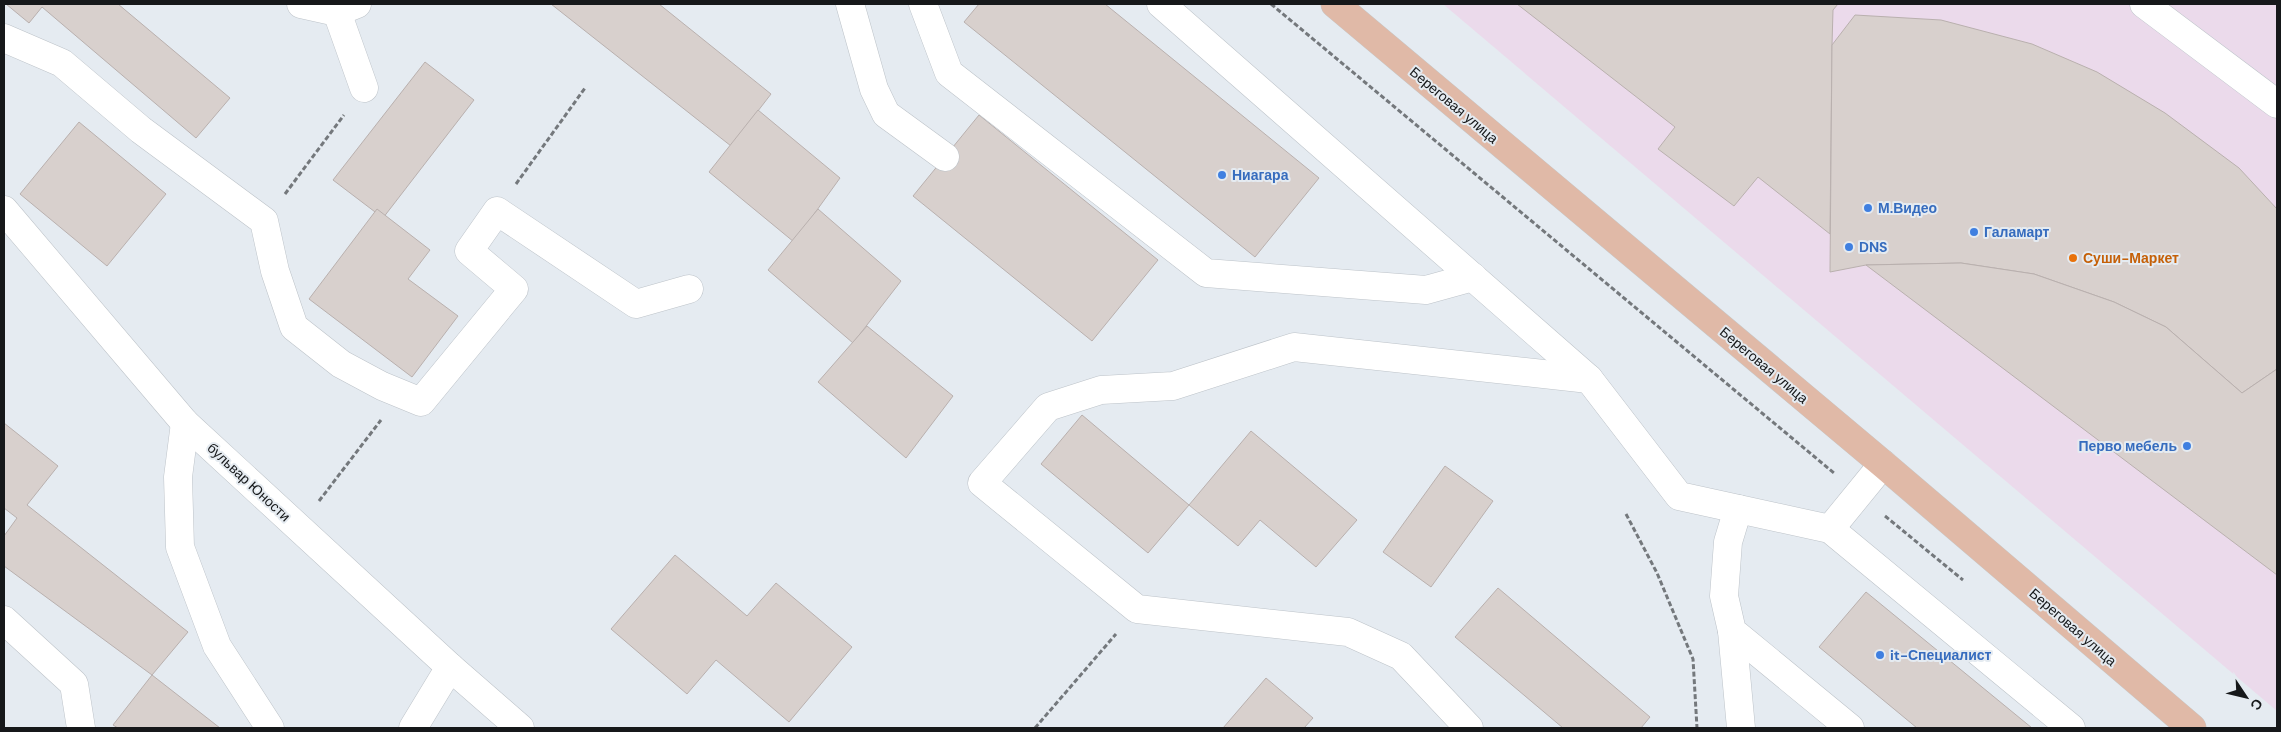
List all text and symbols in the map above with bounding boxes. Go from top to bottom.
street label: Береговая улица [1406,63,1502,147]
place label: Ниагара [1232,166,1289,184]
marker: Ниагара [1216,169,1228,181]
place label: М.Видео [1878,199,1937,217]
marker: М.Видео [1862,202,1874,214]
place label: Галамарт [1984,223,2050,241]
marker: Галамарт [1968,226,1980,238]
place label: DNS [1859,238,1888,256]
marker: DNS [1843,241,1855,253]
place label: Суши-Маркет [2083,249,2179,267]
marker: Суши-Маркет [2067,252,2079,264]
street label: Береговая улица [1716,323,1812,407]
place label: Перво мебель [2078,437,2177,455]
street label: бульвар Юности [204,439,294,525]
marker: Перво мебель [2181,440,2193,452]
street label: Береговая улица [2026,584,2121,670]
place label: it-Специалист [1890,646,1992,664]
marker: it-Специалист [1874,649,1886,661]
north arrow [2221,672,2271,722]
text: С [2246,695,2267,714]

